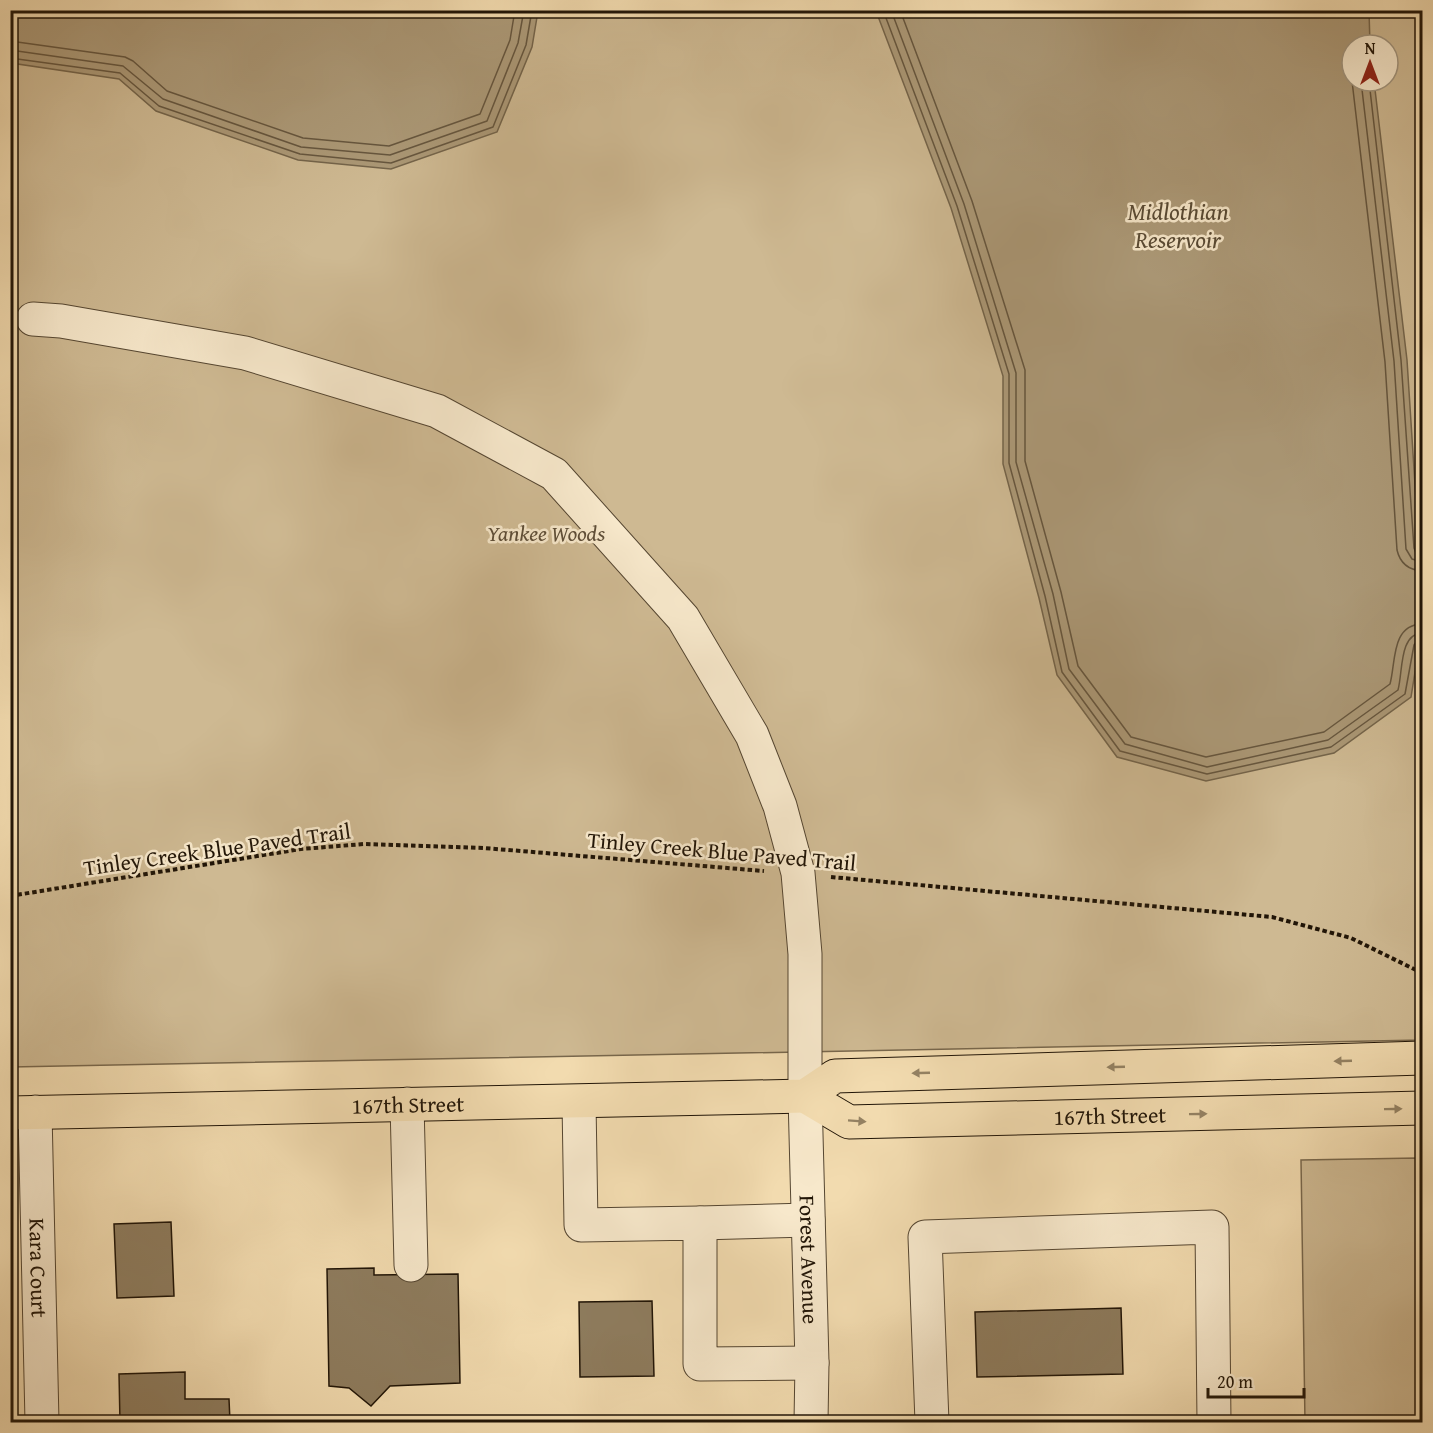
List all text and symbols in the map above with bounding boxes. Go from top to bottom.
north arrow [1340,33,1400,93]
text: N [1365,36,1376,60]
water label: Midlothian Reservoir [1127,194,1229,257]
park label: Yankee Woods [487,517,605,549]
street label: Tinley Creek Blue Paved Trail [81,814,353,884]
street label: Tinley Creek Blue Paved Trail [586,823,858,879]
one-way arrow [1334,1056,1353,1065]
one-way arrow [1106,1063,1125,1072]
one-way arrow [911,1069,930,1078]
street label: 167th Street [351,1087,465,1122]
street label: 167th Street [1053,1098,1167,1133]
one-way arrow [1384,1104,1403,1113]
one-way arrow [1189,1109,1208,1118]
one-way arrow [847,1117,866,1126]
street label: Forest Avenue [792,1195,827,1324]
street label: Kara Court [21,1218,56,1318]
scale bar [1208,1361,1304,1399]
text: 20 m [1217,1368,1253,1395]

